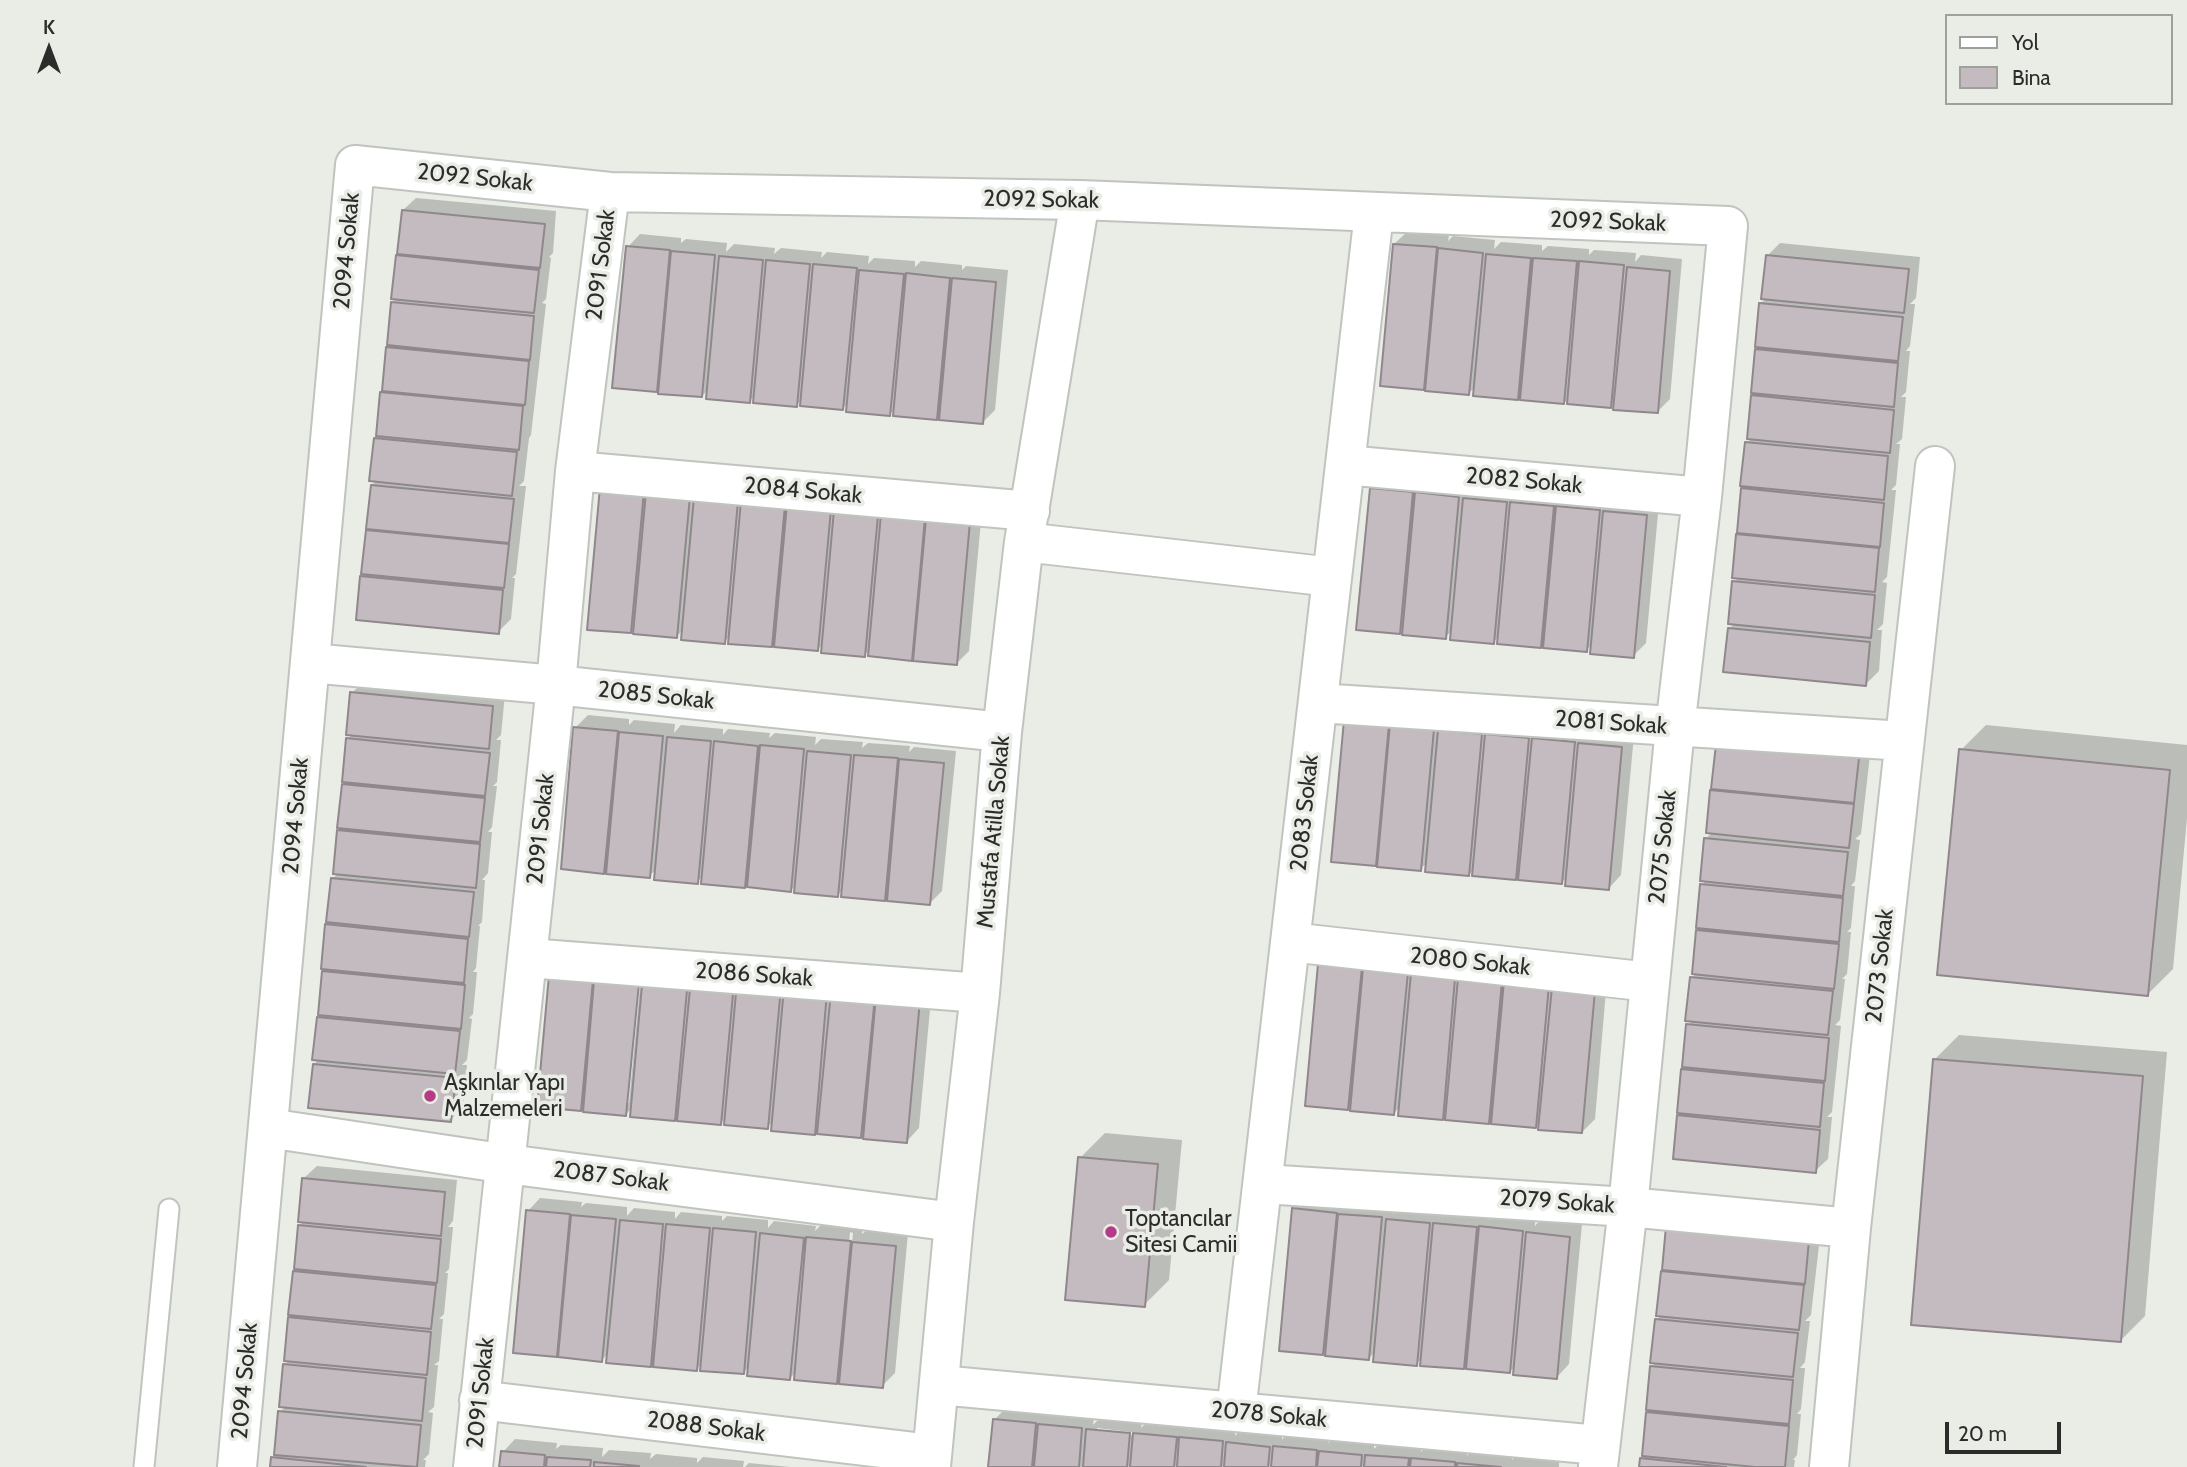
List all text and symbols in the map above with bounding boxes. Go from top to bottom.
north arrow [14,14,84,84]
legend [1946,14,2173,105]
text: K [43,16,55,39]
text: Yol [2012,30,2039,55]
text: Bina [2012,65,2051,90]
street label: 2092 Sokak [416,158,534,198]
street label: 2092 Sokak [983,185,1099,215]
street label: 2094 Sokak [328,191,366,311]
street label: 2092 Sokak [1550,206,1666,238]
street label: 2091 Sokak [581,208,621,322]
street label: 2082 Sokak [1465,462,1583,500]
street label: 2084 Sokak [743,472,863,510]
street label: 2085 Sokak [596,676,716,716]
street label: 2081 Sokak [1554,705,1668,741]
street label: Mustafa Atilla Sokak [972,735,1016,929]
street label: 2083 Sokak [1285,753,1325,873]
street label: 2094 Sokak [277,756,315,876]
street label: 2091 Sokak [521,772,561,886]
street label: 2075 Sokak [1643,789,1683,905]
street label: 2073 Sokak [1860,908,1900,1024]
street label: 2080 Sokak [1408,942,1532,982]
street label: 2086 Sokak [694,957,814,993]
place label: Aşkınlar Yapı Malzemeleri [444,1069,565,1123]
marker: Aşkınlar Yapı Malzemeleri [422,1088,438,1104]
street label: 2087 Sokak [552,1156,670,1198]
street label: 2079 Sokak [1499,1184,1615,1220]
place label: Toptancılar Sitesi Camii [1125,1205,1237,1259]
marker: Toptancılar Sitesi Camii [1103,1224,1119,1240]
street label: 2094 Sokak [226,1321,264,1441]
street label: 2091 Sokak [461,1336,501,1450]
street label: 2078 Sokak [1210,1396,1328,1434]
street label: 2088 Sokak [645,1406,767,1448]
scale bar [1949,1408,2064,1452]
text: 20 m [1958,1421,2007,1446]

